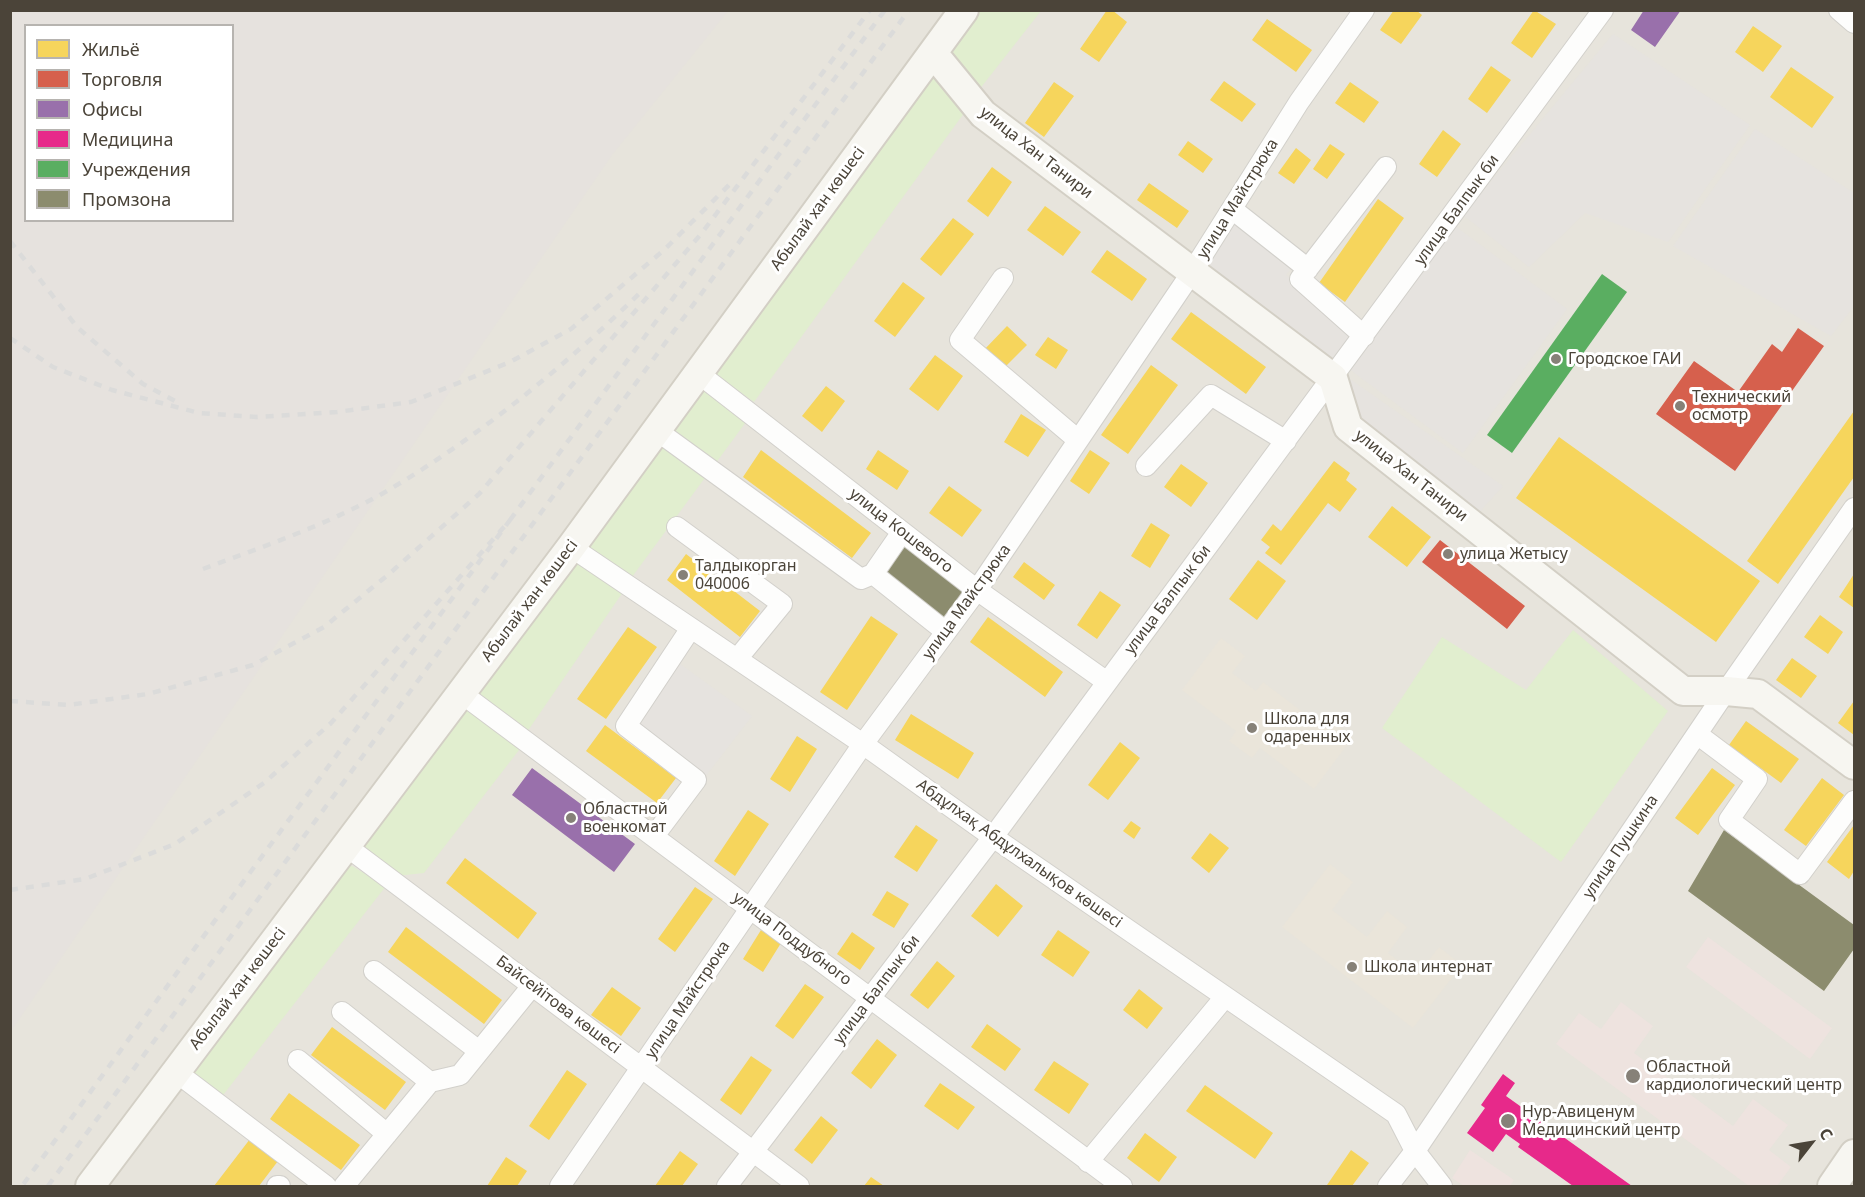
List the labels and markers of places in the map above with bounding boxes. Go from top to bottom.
place label: Городское ГАИ [1568,349,1682,369]
marker: Городское ГАИ [1549,352,1563,366]
place label: Технический осмотр [1692,387,1791,425]
marker: Технический осмотр [1673,399,1687,413]
place label: улица Жетысу [1460,544,1568,564]
marker: улица Жетысу [1441,547,1455,561]
place label: Талдыкорган 040006 [695,556,797,594]
marker: Талдыкорган 040006 [676,568,690,582]
place label: Школа для одаренных [1264,709,1350,747]
marker: Школа для одаренных [1245,721,1259,735]
place label: Областной военкомат [583,799,668,837]
marker: Областной военкомат [564,811,578,825]
place label: Школа интернат [1364,957,1492,977]
marker: Школа интернат [1345,960,1359,974]
place label: Областной кардиологический центр [1646,1057,1842,1095]
marker: Областной кардиологический центр [1624,1067,1642,1085]
place label: Нур-Авиценум Медицинский центр [1522,1102,1680,1140]
marker: Нур-Авиценум Медицинский центр [1499,1112,1517,1130]

